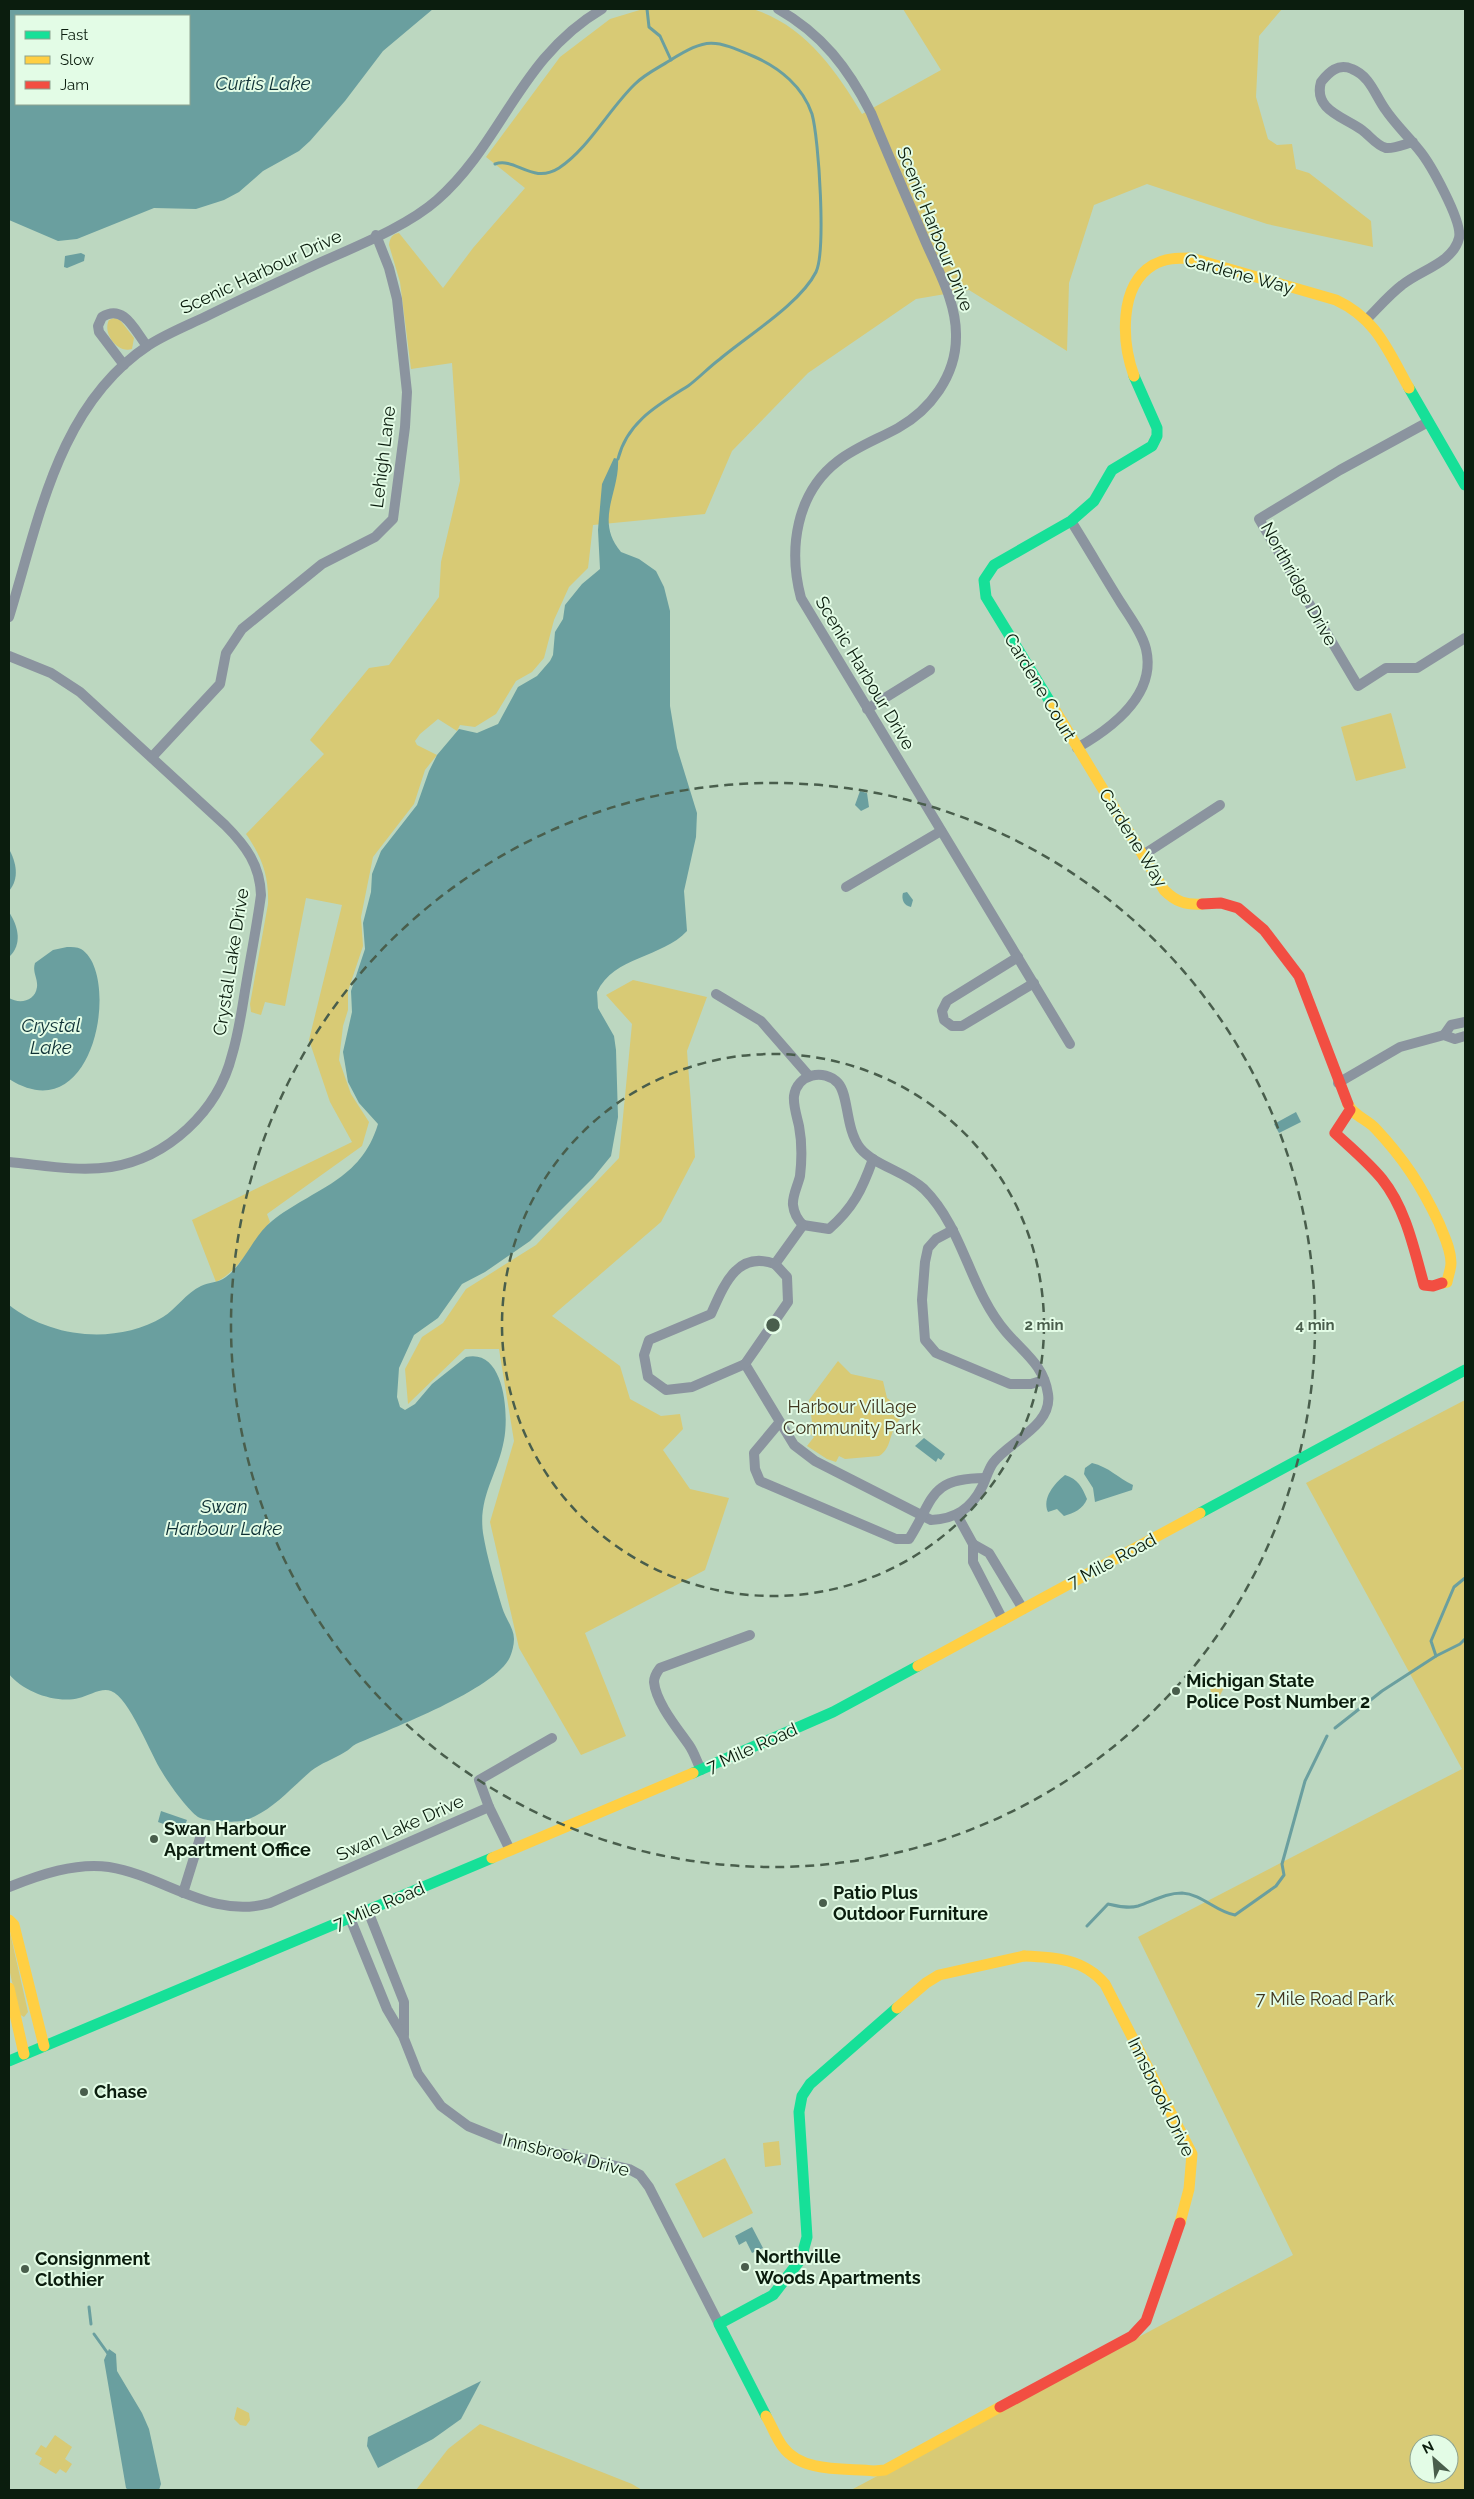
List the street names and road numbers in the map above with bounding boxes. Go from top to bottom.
street label: Scenic Harbour Drive [893,144,978,314]
street label: Scenic Harbour Drive [177,225,345,318]
street label: Cardene Way [1182,249,1296,298]
street label: Lehigh Lane [366,404,399,509]
street label: Northridge Drive [1257,518,1342,650]
street label: Scenic Harbour Drive [811,592,920,754]
street label: Cardene Court [1000,629,1081,744]
street label: Cardene Way [1095,785,1172,891]
street label: Crystal Lake Drive [208,886,253,1037]
street label: 7 Mile Road [1064,1528,1160,1593]
street label: 7 Mile Road [703,1718,800,1777]
street label: Swan Lake Drive [333,1790,467,1865]
street label: 7 Mile Road [330,1877,428,1934]
street label: Innsbrook Drive [1124,2034,1200,2160]
street label: Innsbrook Drive [501,2129,632,2181]

